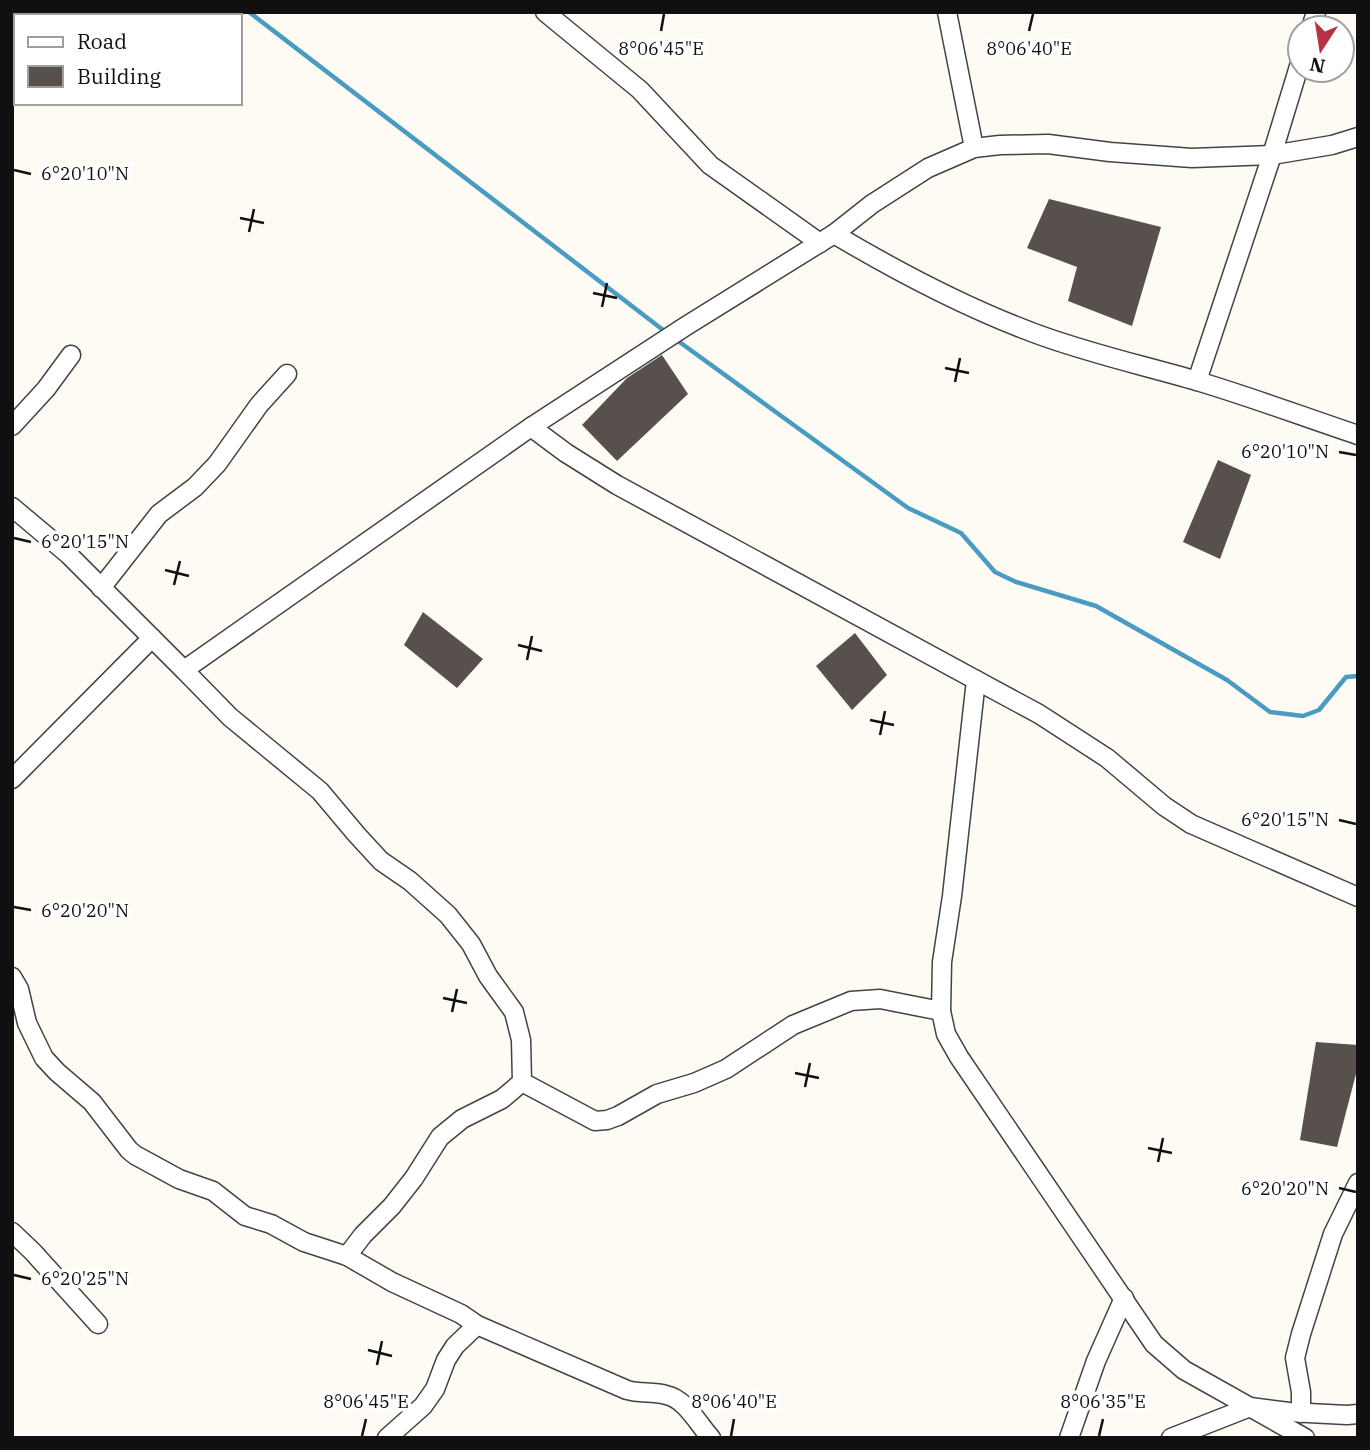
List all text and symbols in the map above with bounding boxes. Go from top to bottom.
legend [14,14,242,105]
north arrow [1286,14,1356,84]
text: Road [77,27,127,55]
text: 8°06'45"E [618,37,704,60]
text: 8°06'40"E [986,37,1072,60]
text: N [1308,52,1327,79]
text: Building [77,62,162,90]
text: 6°20'10"N [41,162,129,185]
text: 6°20'10"N [1241,440,1329,463]
text: 6°20'15"N [41,530,129,553]
text: 6°20'15"N [1241,808,1329,831]
text: 6°20'20"N [41,899,129,922]
text: 6°20'20"N [1241,1177,1329,1200]
text: 6°20'25"N [41,1267,129,1290]
text: 8°06'45"E [323,1390,409,1413]
text: 8°06'40"E [691,1390,777,1413]
text: 8°06'35"E [1060,1390,1146,1413]

